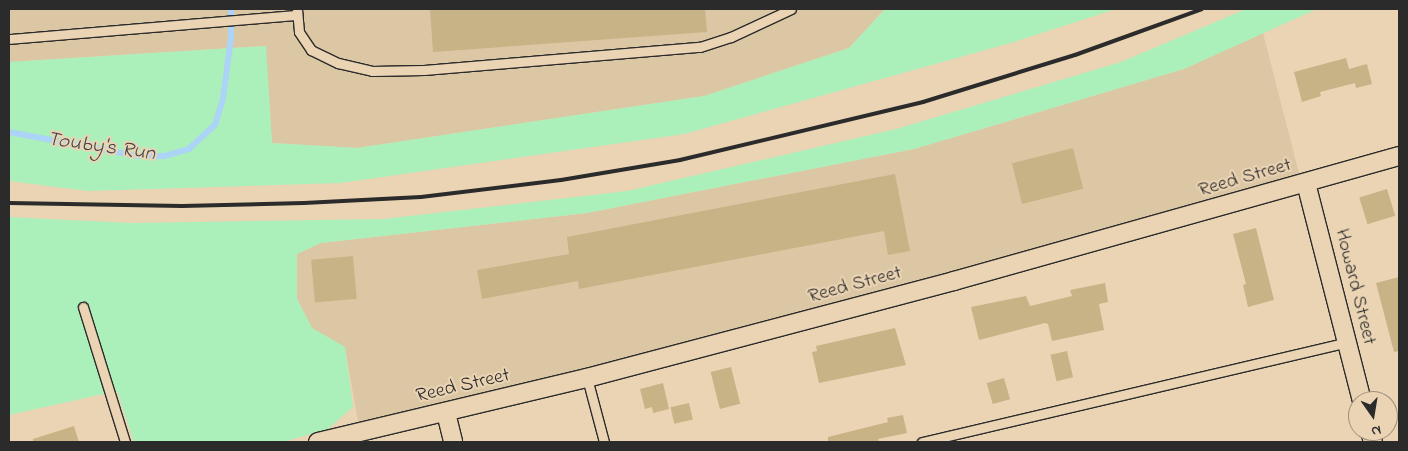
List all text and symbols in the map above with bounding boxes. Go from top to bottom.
water label: Touby's Run [45,127,157,167]
street label: Reed Street [1196,153,1294,203]
street label: Howard Street [1329,226,1381,348]
street label: Reed Street [806,261,904,309]
street label: Reed Street [414,364,512,408]
north arrow [1348,391,1398,441]
text: N [1369,419,1383,441]

